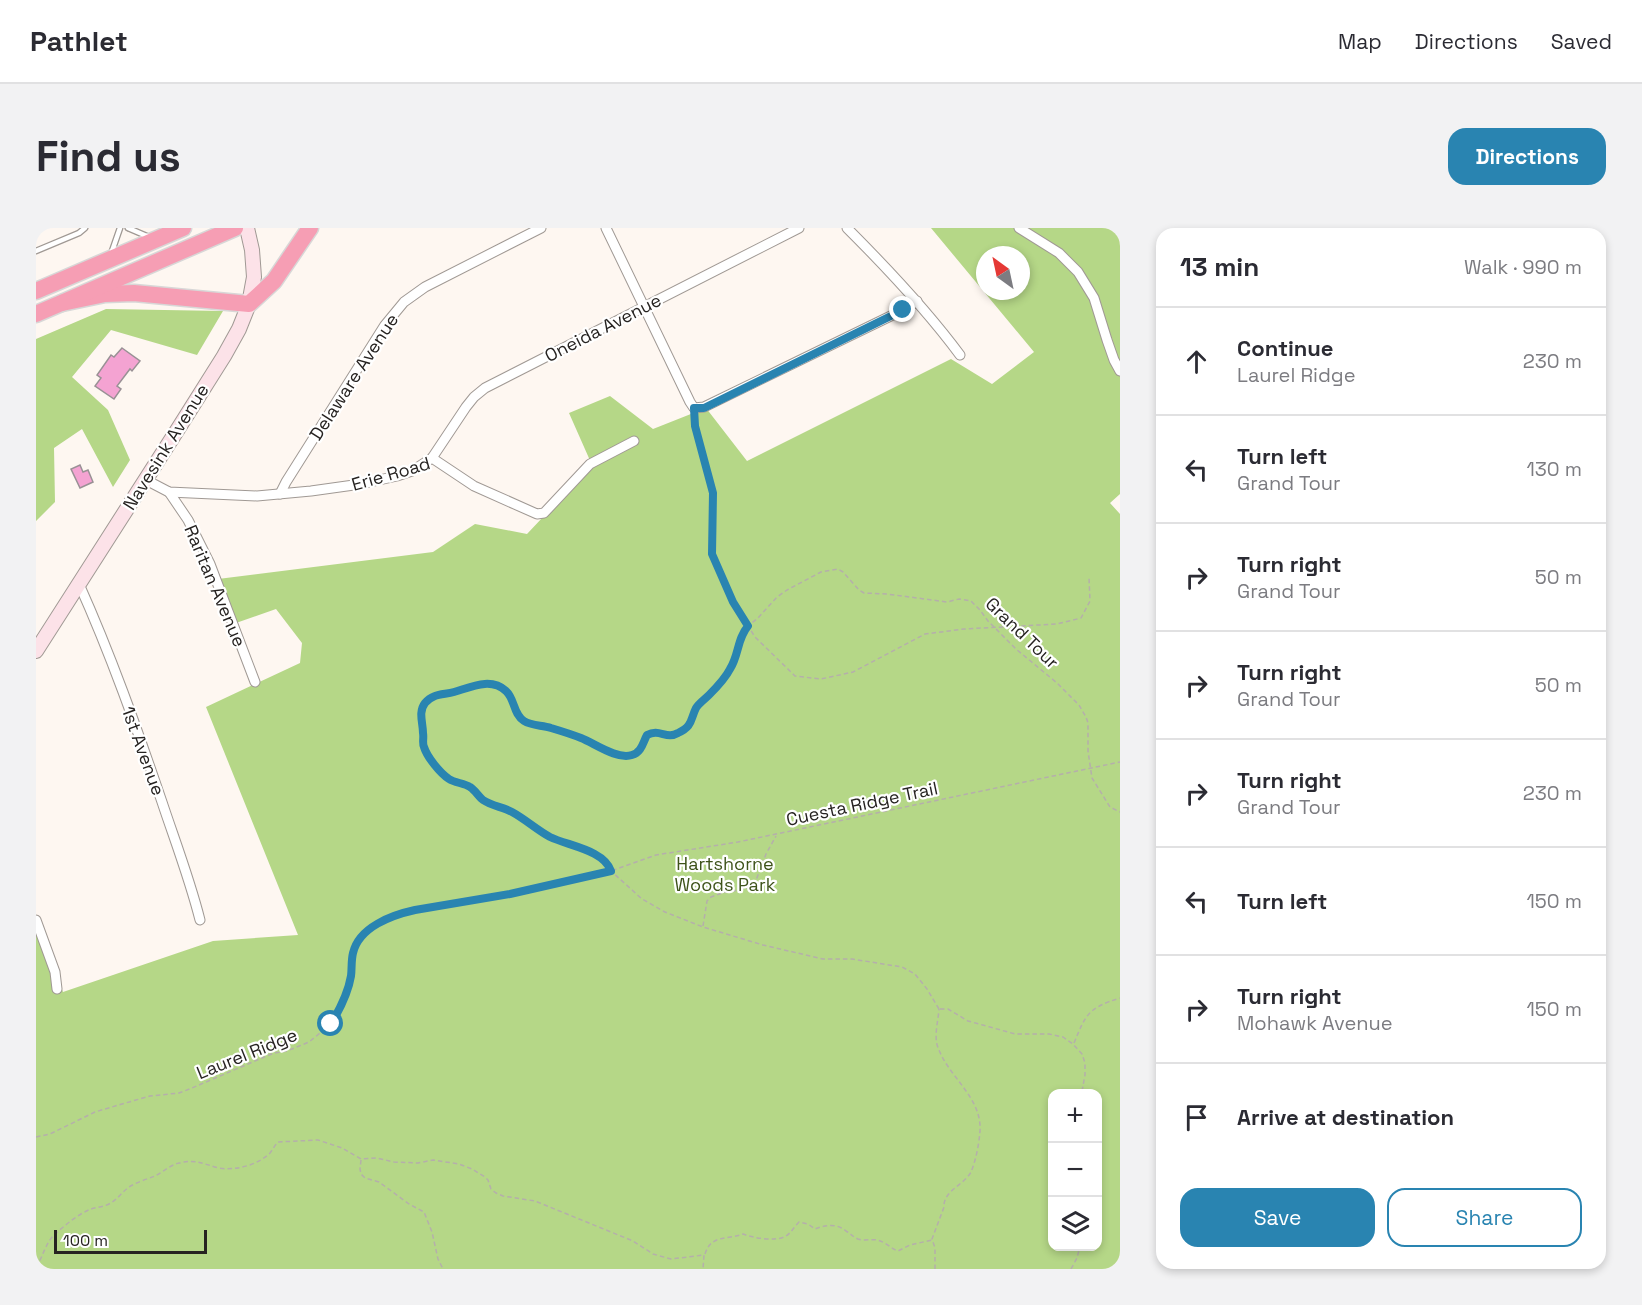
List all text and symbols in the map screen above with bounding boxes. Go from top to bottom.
text: Pathlet [30,23,128,59]
text: Map [1338,28,1382,55]
text: Directions [1415,28,1518,55]
text: Saved [1551,28,1612,55]
button: Directions [1448,128,1606,185]
text: Find us [36,130,181,183]
north arrow [976,246,1030,300]
text: 13 min [1180,250,1259,284]
text: Walk · 990 m [1464,254,1582,280]
street label: Oneida Avenue [541,288,665,367]
route end [889,296,915,322]
street label: Delaware Avenue [304,309,403,445]
text: Continue [1237,334,1333,362]
icon: ahead [1180,345,1213,378]
text: 230 m [1523,348,1582,374]
text: Laurel Ridge [1237,362,1356,388]
street label: Navesink Avenue [118,379,214,514]
text: Turn left [1237,442,1327,470]
street label: Erie Road [349,451,433,496]
icon: left [1180,453,1213,486]
text: 130 m [1526,456,1582,482]
text: Grand Tour [1237,470,1341,496]
street label: Raritan Avenue [179,521,252,650]
text: Turn right [1237,550,1342,578]
icon: right [1180,561,1213,594]
text: 50 m [1535,564,1582,590]
text: Grand Tour [1237,578,1341,604]
street label: Grand Tour [981,592,1064,673]
text: Turn right [1237,658,1342,686]
icon: right [1180,669,1213,702]
text: 50 m [1535,672,1582,698]
text: Grand Tour [1237,686,1341,712]
street label: 1st Avenue [117,703,170,798]
text: Turn right [1237,766,1342,794]
street label: Cuesta Ridge Trail [784,776,940,831]
icon: right [1180,777,1213,810]
text: 230 m [1523,780,1582,806]
text: Grand Tour [1237,794,1341,820]
park label: Hartshorne Woods Park [675,852,776,896]
icon: left [1180,885,1213,918]
text: Turn left [1237,887,1327,915]
text: 150 m [1527,888,1582,914]
text: Turn right [1237,982,1342,1010]
icon: right [1180,993,1213,1026]
text: 150 m [1527,996,1582,1022]
route start [317,1010,343,1036]
text: Mohawk Avenue [1237,1010,1393,1036]
street label: Laurel Ridge [193,1023,301,1084]
map controls [1048,1089,1102,1251]
button: + [1048,1089,1102,1143]
icon: arrive [1180,1101,1213,1134]
text: Arrive at destination [1237,1103,1454,1131]
button: − [1048,1143,1102,1197]
button: Save [1180,1188,1375,1247]
button: Share [1387,1188,1582,1247]
button: layers [1048,1197,1102,1251]
scale bar [54,1227,207,1254]
text: 100 m [63,1230,108,1251]

